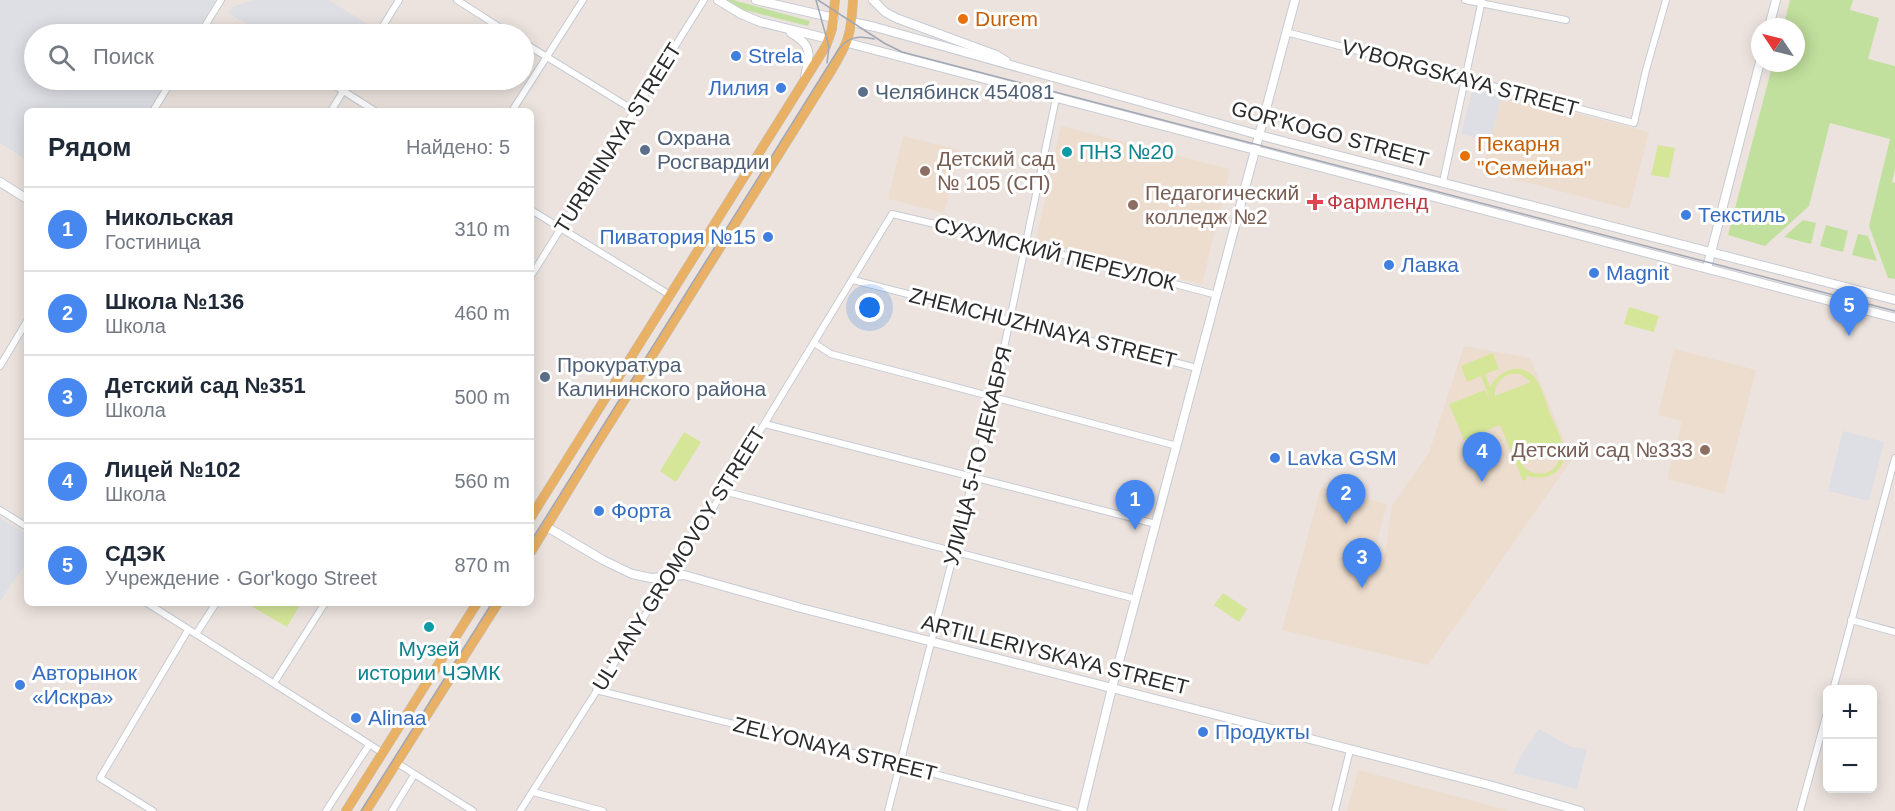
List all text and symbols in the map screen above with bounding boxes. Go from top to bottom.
place label: Durem [975,7,1038,30]
marker: Durem [956,12,970,26]
north arrow [1751,18,1805,72]
search box [24,24,534,90]
street label: VYBORGSKAYA STREET [1339,35,1581,120]
street label: TURBINNAYA STREET [550,38,686,237]
icon: search [45,41,78,74]
text: Поиск [93,44,154,69]
place label: Strela [748,44,803,67]
marker: Strela [729,49,743,63]
place label: Лилия [708,76,769,99]
place label: Челябинск 454081 [875,80,1055,103]
marker: Лилия [774,81,788,95]
marker: Челябинск 454081 [856,85,870,99]
street label: GOR'KOGO STREET [1229,96,1432,171]
place label: Охрана Росгвардии [657,126,769,173]
text: Рядом [48,132,131,162]
place label: Пекарня "Семейная" [1477,132,1591,179]
text: Найдено: 5 [406,136,510,158]
place label: ПНЗ №20 [1079,140,1174,163]
marker: Охрана Росгвардии [638,143,652,157]
marker: ПНЗ №20 [1060,145,1074,159]
place label: Детский сад № 105 (СП) [937,147,1055,194]
marker: Пекарня "Семейная" [1458,149,1472,163]
marker: Детский сад № 105 (СП) [918,164,932,178]
place label: Педагогический колледж №2 [1145,181,1299,228]
place label: Фармленд [1327,190,1429,213]
marker: Фармленд [1308,195,1322,209]
marker: Педагогический колледж №2 [1126,198,1140,212]
place label: Текстиль [1698,203,1786,226]
text: Никольская [105,205,234,230]
marker: Текстиль [1679,208,1693,222]
street label: СУХУМСКИЙ ПЕРЕУЛОК [932,212,1179,295]
text: 1 [62,218,73,240]
text: 310 m [454,218,510,240]
place label: Пиватория №15 [599,225,756,248]
marker: Пиватория №15 [761,230,775,244]
text: Гостиница [105,231,201,253]
place label: Лавка [1401,253,1459,276]
marker: Лавка [1382,258,1396,272]
place label: Magnit [1606,261,1669,284]
marker: Magnit [1587,266,1601,280]
street label: ZHEMCHUZHNAYA STREET [907,283,1179,372]
pin: 5 [1830,286,1868,336]
text: Школа №136 [105,289,244,314]
your location [855,293,884,322]
text: 2 [62,302,73,324]
text: 460 m [454,302,510,324]
text: Школа [105,315,166,337]
street label: УЛИЦА 5-ГО ДЕКАБРЯ [939,344,1016,568]
place label: Прокуратура Калининского района [557,353,767,400]
marker: Прокуратура Калининского района [538,370,552,384]
text: Детский сад №351 [105,373,306,398]
text: 3 [62,386,73,408]
text: 500 m [454,386,510,408]
text: Школа [105,399,166,421]
street label: UL'YANY GROMOVOY STREET [588,423,770,695]
pin: 4 [1462,432,1502,482]
place label: Детский сад №333 [1512,438,1693,461]
marker: Детский сад №333 [1698,443,1712,457]
place label: Lavka GSM [1287,446,1397,469]
marker: Lavka GSM [1268,451,1282,465]
text: Лицей №102 [105,457,241,482]
text: 4 [62,470,73,492]
text: 560 m [454,470,510,492]
pin: 2 [1326,474,1366,524]
pin: 1 [1116,480,1154,530]
text: Школа [105,483,166,505]
place label: Форта [611,499,671,522]
marker: Форта [592,504,606,518]
pin: 3 [1342,538,1382,588]
text: СДЭК [105,541,165,566]
text: 5 [62,554,73,576]
text: 870 m [454,554,510,576]
text: Учреждение · Gor'kogo Street [105,567,377,589]
street label: ARTILLERIYSKAYA STREET [919,610,1191,699]
marker: Музей истории ЧЭМК [422,620,436,634]
place label: Музей истории ЧЭМК [357,637,501,684]
place label: Авторынок «Искра» [32,661,138,708]
marker: Авторынок «Искра» [13,678,27,692]
map controls [1823,685,1877,793]
button: + [1823,685,1877,739]
place label: Alinaa [368,706,427,729]
marker: Alinaa [349,711,363,725]
street label: ZELYONAYA STREET [731,712,939,785]
place label: Продукты [1215,720,1310,743]
marker: Продукты [1196,725,1210,739]
button: − [1823,739,1877,793]

